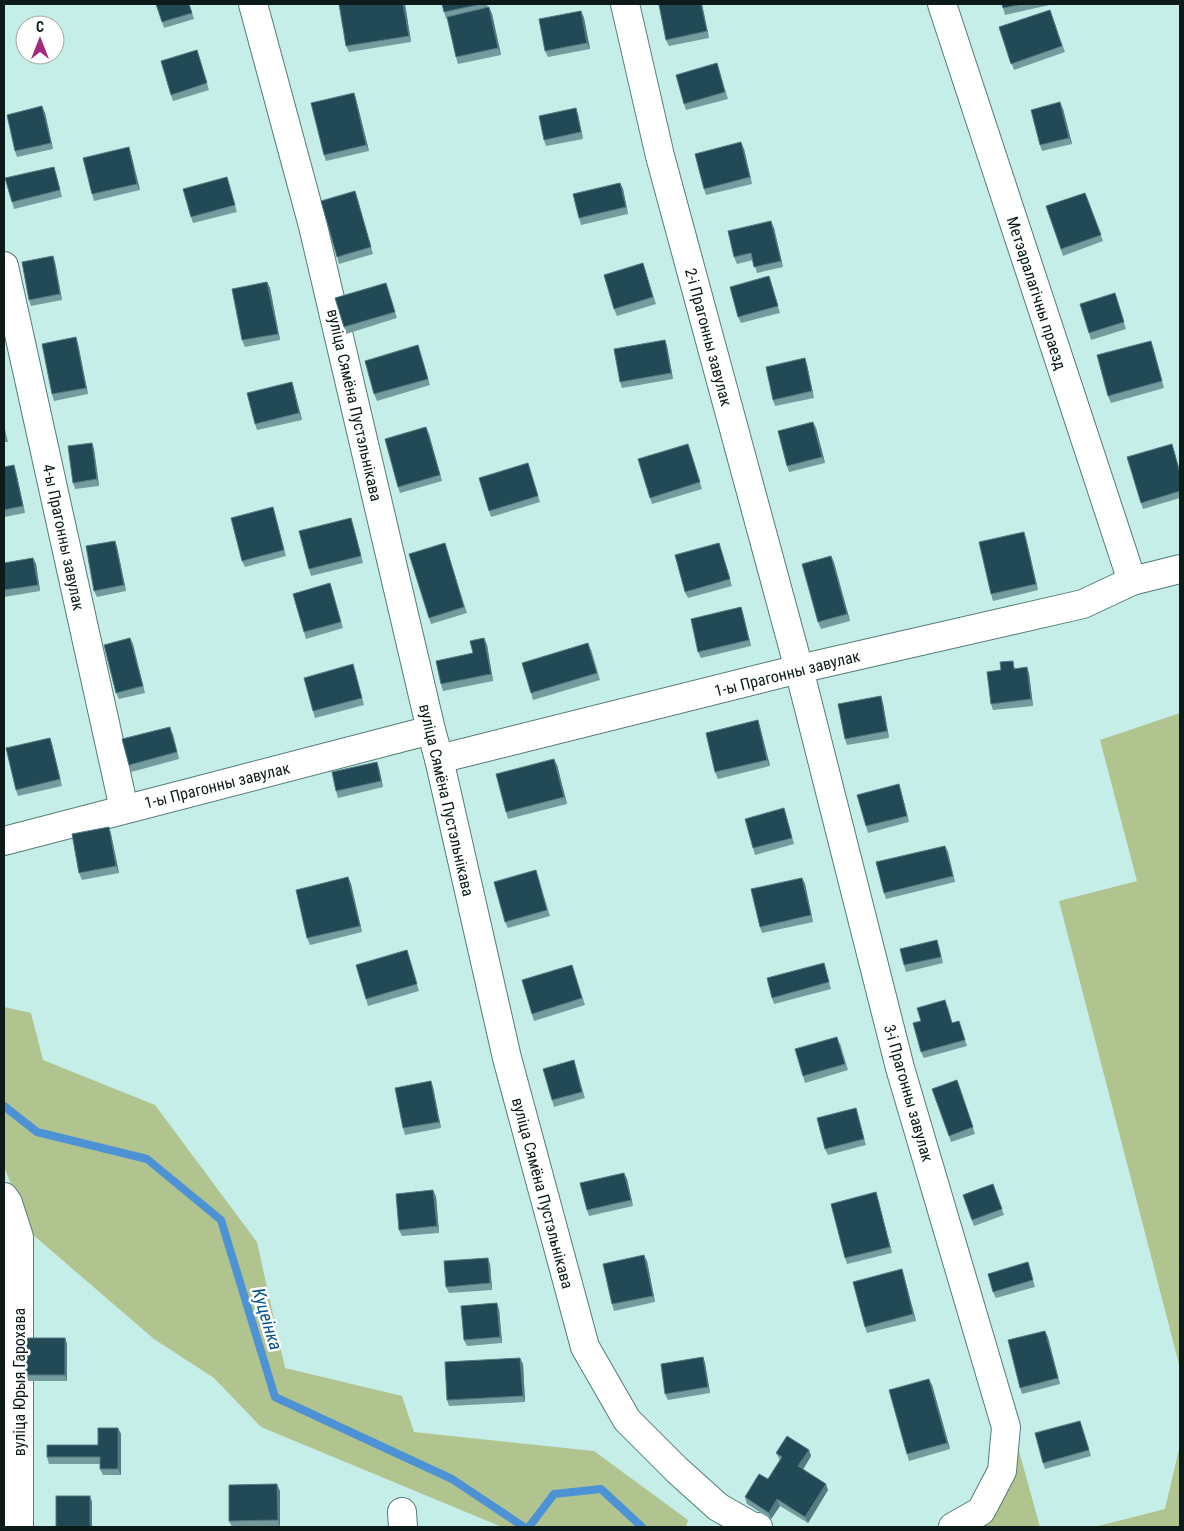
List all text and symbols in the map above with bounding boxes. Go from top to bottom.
north arrow [15,15,65,65]
text: С [36,19,44,35]
street label: Метэаралагічны праезд [1003,214,1070,372]
street label: 2-і Прагонны завулак [681,266,736,408]
street label: вуліца Сямёна Пустэльнікава [323,307,386,503]
street label: 4-ы Прагонны завулак [39,462,88,612]
street label: 1-ы Прагонны завулак [712,646,862,701]
street label: вуліца Сямёна Пустэльнікава [415,702,478,898]
street label: 1-ы Прагонны завулак [142,758,292,813]
street label: 3-і Прагонны завулак [880,1022,937,1164]
street label: вуліца Сямёна Пустэльнікава [508,1096,577,1291]
water label: Куцеінка [248,1285,287,1352]
street label: вуліца Юрыя Гарохава [10,1308,29,1456]

